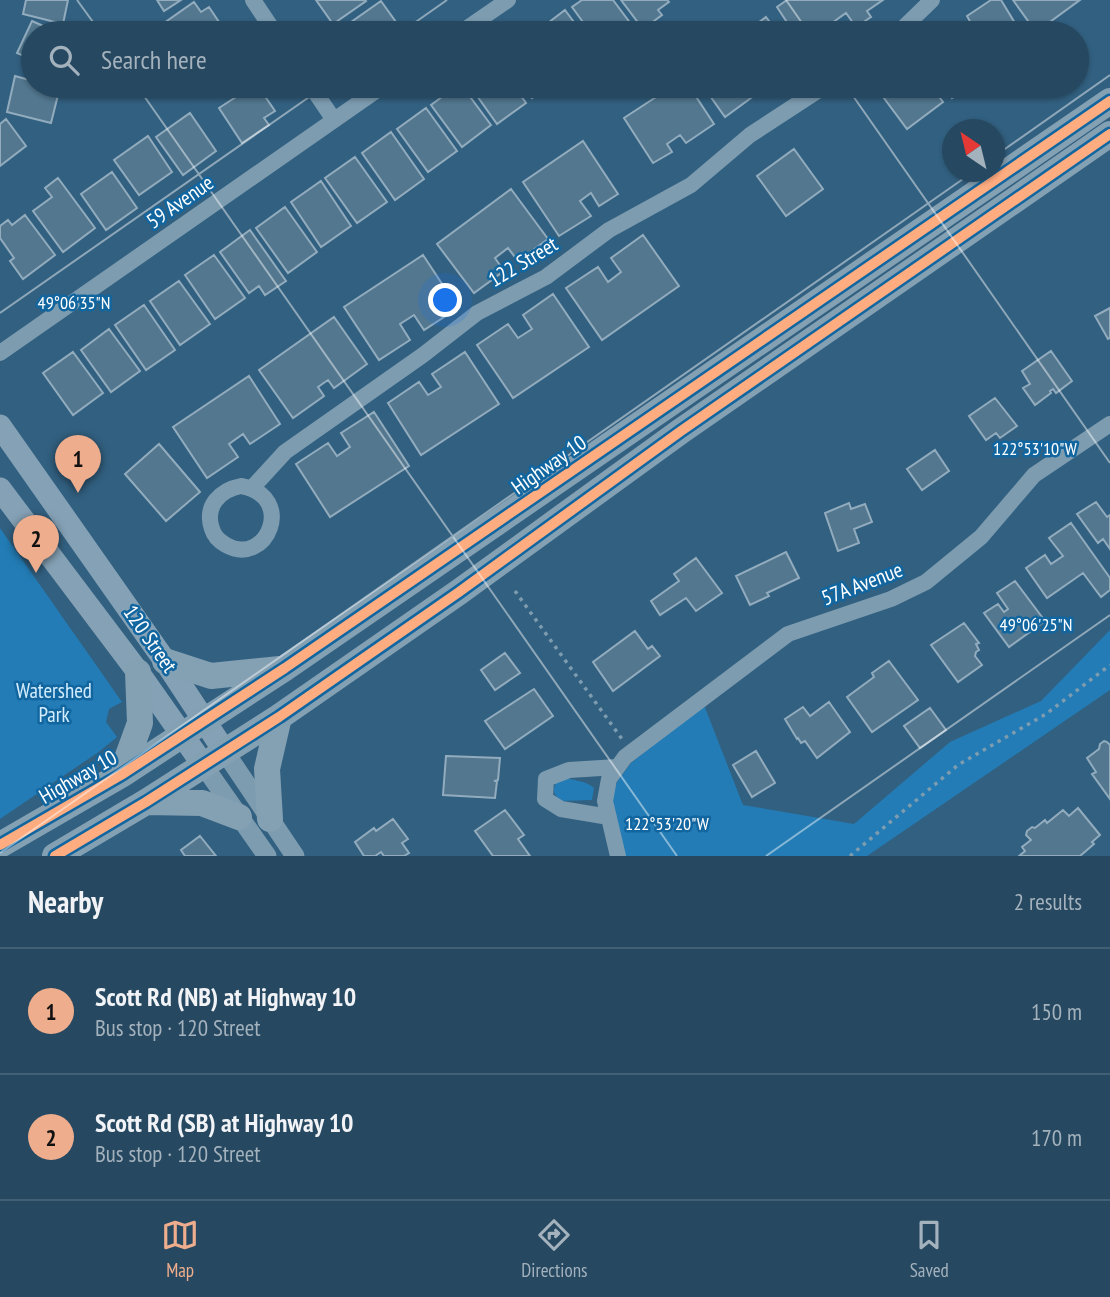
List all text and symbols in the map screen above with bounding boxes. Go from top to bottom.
search box [21,21,1089,98]
icon: search [45,41,83,79]
text: Search here [101,43,207,76]
north arrow [942,119,1005,182]
street label: 59 Avenue [141,169,219,234]
street label: 122 Street [483,230,563,293]
your location [428,283,462,317]
text: 49°06'35"N [38,291,110,314]
street label: Highway 10 [506,429,592,500]
pin: 1 [55,435,101,493]
text: 122°53'10"W [993,437,1077,460]
pin: 2 [13,515,59,573]
street label: 57A Avenue [817,556,906,611]
street label: 120 Street [117,600,183,678]
text: 49°06'25"N [1000,613,1072,636]
park label: Watershed Park [16,677,92,728]
street label: Highway 10 [34,743,122,810]
text: 122°53'20"W [625,812,709,835]
text: Nearby [28,882,103,921]
text: 2 results [1014,887,1082,916]
text: Scott Rd (NB) at Highway 10 [95,980,356,1013]
text: 1 [46,997,57,1026]
text: 150 m [1031,997,1082,1026]
text: Bus stop · 120 Street [95,1013,261,1042]
text: Scott Rd (SB) at Highway 10 [95,1106,354,1139]
text: 2 [46,1123,57,1152]
text: 170 m [1031,1123,1082,1152]
text: Bus stop · 120 Street [95,1139,261,1168]
tab: Map [161,1216,199,1282]
tab: Directions [521,1216,587,1282]
tab: Saved [910,1216,949,1282]

